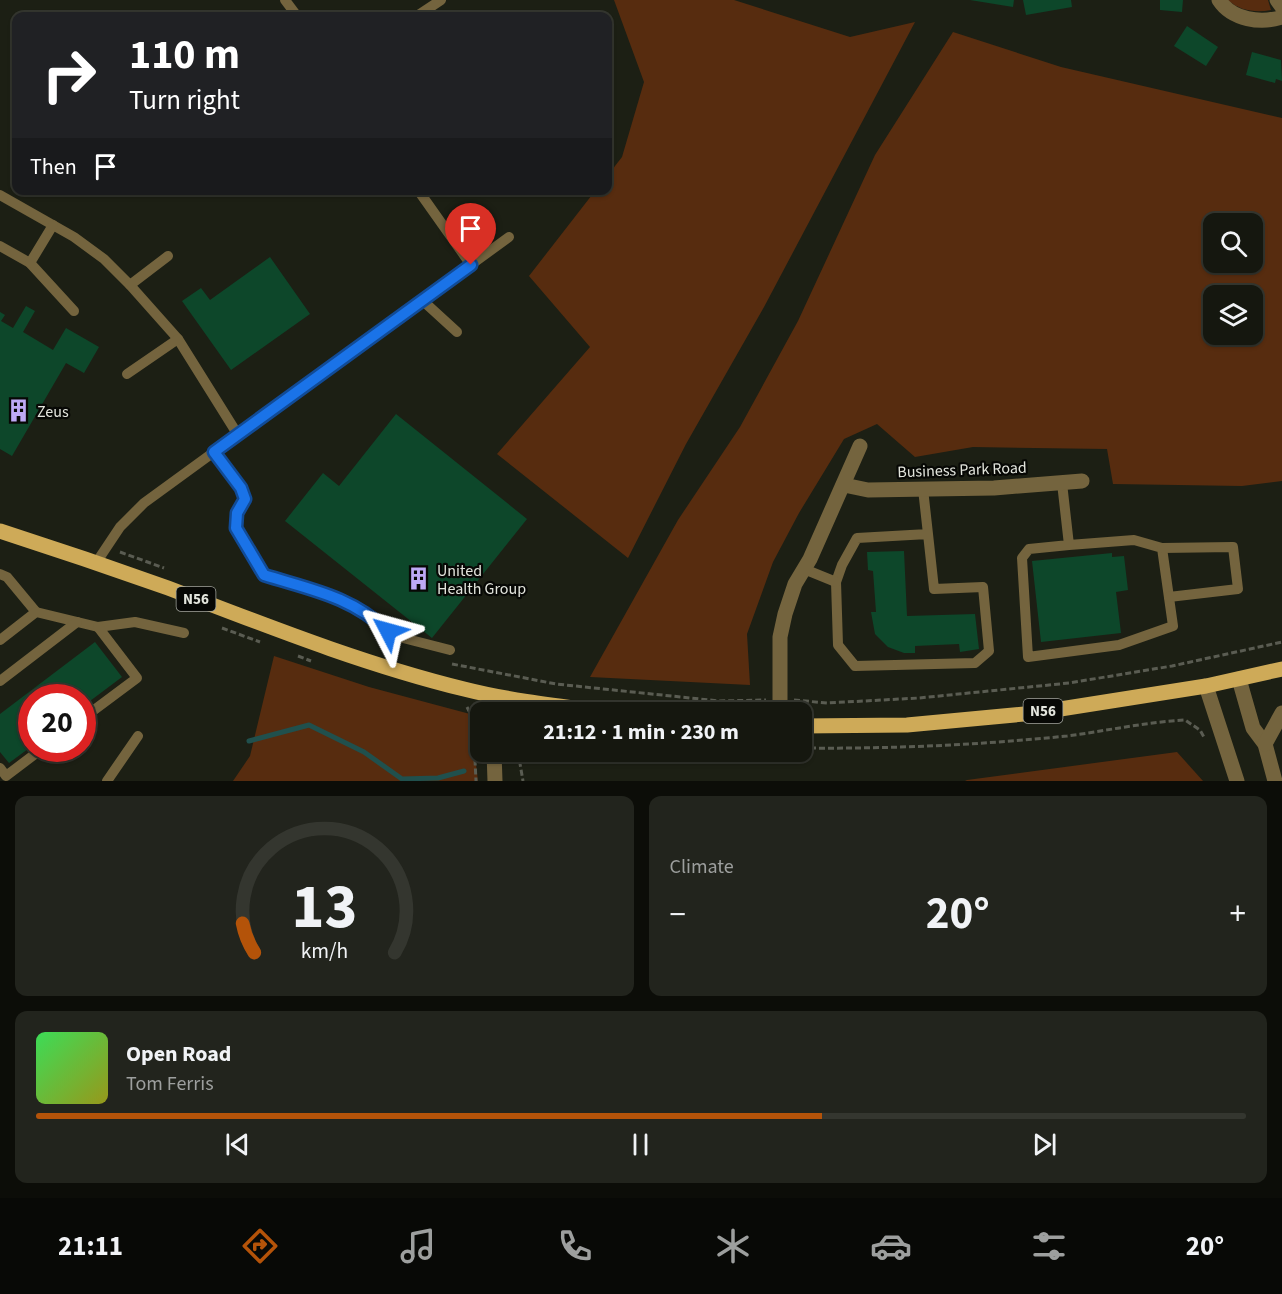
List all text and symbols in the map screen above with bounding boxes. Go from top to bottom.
text: 110 m [129,25,240,85]
icon: right [30,36,108,114]
text: Turn right [129,81,240,120]
icon: arrive [89,150,122,183]
text: Then [30,151,77,183]
pin [445,203,496,265]
icon: arrive [454,212,487,245]
map controls [1203,213,1263,345]
button: search [1203,213,1263,273]
button: layers [1203,285,1263,345]
building icon: Zeus [6,398,32,424]
place label: Zeus [37,401,69,423]
street label: Business Park Road [897,457,1027,483]
place label: United Health Group [437,560,526,600]
building icon: United Health Group [406,566,432,592]
road number: N56 [176,587,216,611]
position arrow [356,599,420,663]
speed limit sign: 20 [18,684,96,762]
road number: N56 [1024,699,1062,723]
text: 21:12 · 1 min · 230 m [543,716,739,748]
text: Climate [670,853,734,881]
text: 13 [291,863,357,952]
text: 20° [926,882,990,946]
text: − [670,891,686,938]
text: + [1230,891,1246,938]
text: km/h [300,936,348,967]
text: Open Road [126,1038,231,1070]
text: Tom Ferris [126,1070,214,1098]
icon: previous [221,1128,254,1161]
icon: pause [624,1128,657,1161]
icon: next [1028,1128,1061,1161]
icon: directions [239,1225,281,1267]
icon: music [397,1225,439,1267]
icon: phone [554,1225,596,1267]
icon: climate [712,1225,754,1267]
icon: car [870,1225,912,1267]
icon: filters [1028,1225,1070,1267]
text: 21:11 [58,1227,123,1266]
text: 20° [1186,1227,1224,1266]

